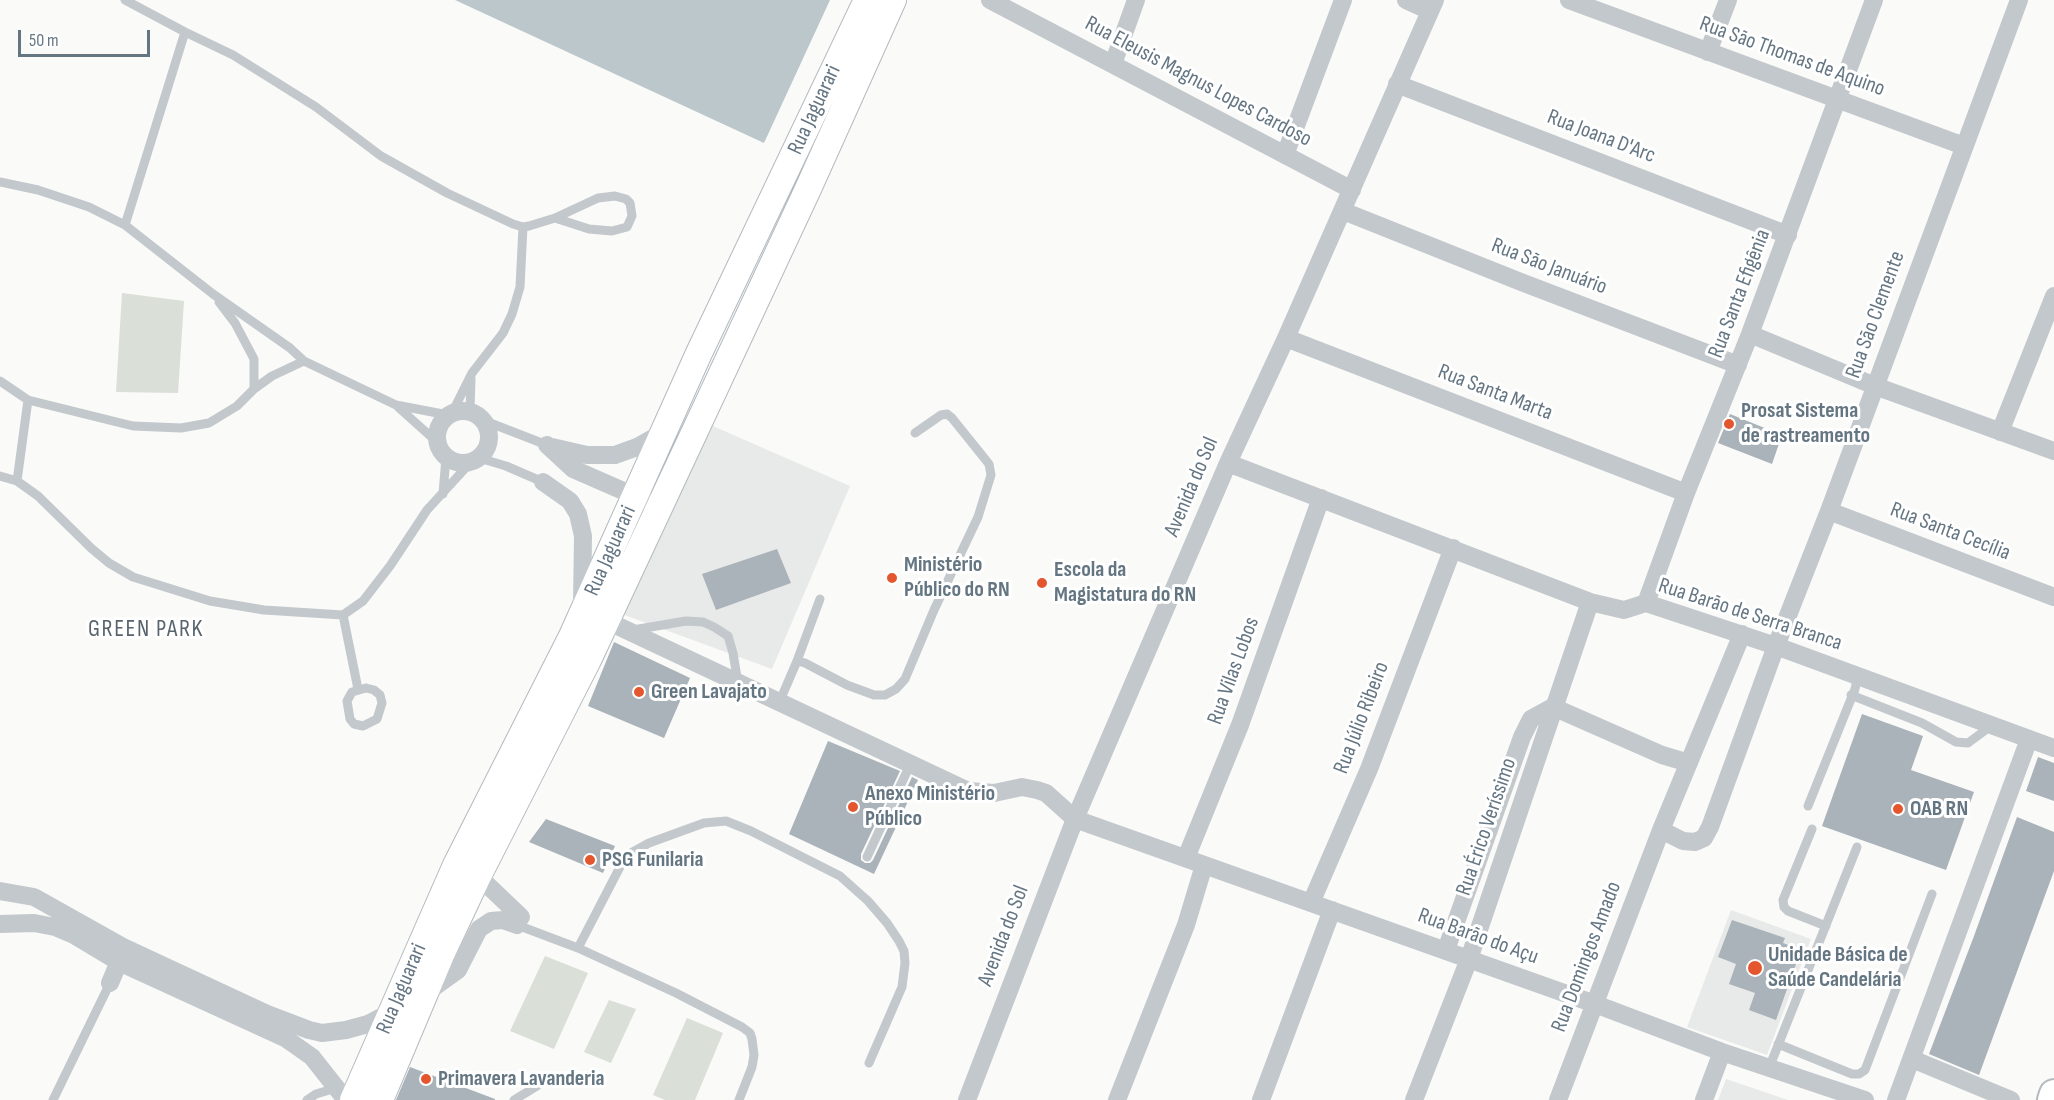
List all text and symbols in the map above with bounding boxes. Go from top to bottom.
street label: Rua Eleusis Magnus Lopes Cardoso [1080,11,1316,153]
street label: Rua São Thomas de Aquino [1696,11,1888,103]
scale bar [21,18,153,56]
text: 50 m [29,30,59,51]
street label: Rua Jaguarari [783,61,847,159]
street label: Rua Joana D'Arc [1543,104,1659,170]
street label: Rua Santa Efigênia [1703,226,1777,362]
street label: Rua São Januário [1488,233,1610,301]
street label: Rua São Clemente [1841,248,1911,382]
street label: Rua Santa Marta [1434,359,1556,427]
place label: Prosat Sistema de rastreamento [1741,398,1870,450]
marker: Prosat Sistema de rastreamento [1722,417,1736,431]
street label: Avenida do Sol [1159,433,1225,541]
street label: Rua Santa Cecília [1886,497,2014,567]
street label: Rua Jaguarari [580,502,642,600]
place label: Ministério Público do RN [904,552,1010,604]
place label: Escola da Magistatura do RN [1054,557,1196,608]
marker: Ministério Público do RN [885,571,899,585]
street label: Rua Barão de Serra Branca [1655,573,1845,657]
marker: Escola da Magistatura do RN [1035,576,1049,590]
street label: Rua Vilas Lobos [1202,614,1266,728]
district label: GREEN PARK [88,616,204,644]
street label: Rua Júlio Ribeiro [1329,658,1395,778]
place label: Green Lavajato [651,679,767,705]
marker: Green Lavajato [632,685,646,699]
street label: Rua Érico Veríssimo [1451,755,1523,899]
place label: Anexo Ministério Público [865,781,995,832]
place label: OAB RN [1910,796,1968,822]
marker: Anexo Ministério Público [846,800,860,814]
marker: OAB RN [1891,802,1905,816]
place label: PSG Funilaria [602,847,703,873]
marker: PSG Funilaria [583,853,597,867]
street label: Rua Domingos Amado [1546,878,1628,1036]
street label: Avenida do Sol [973,882,1035,990]
street label: Rua Barão do Açu [1414,903,1542,971]
street label: Rua Jaguarari [371,940,433,1038]
place label: Unidade Básica de Saúde Candelária [1768,942,1908,993]
marker: Unidade Básica de Saúde Candelária [1746,959,1764,977]
place label: Primavera Lavanderia [438,1066,605,1092]
marker: Primavera Lavanderia [419,1072,433,1086]

